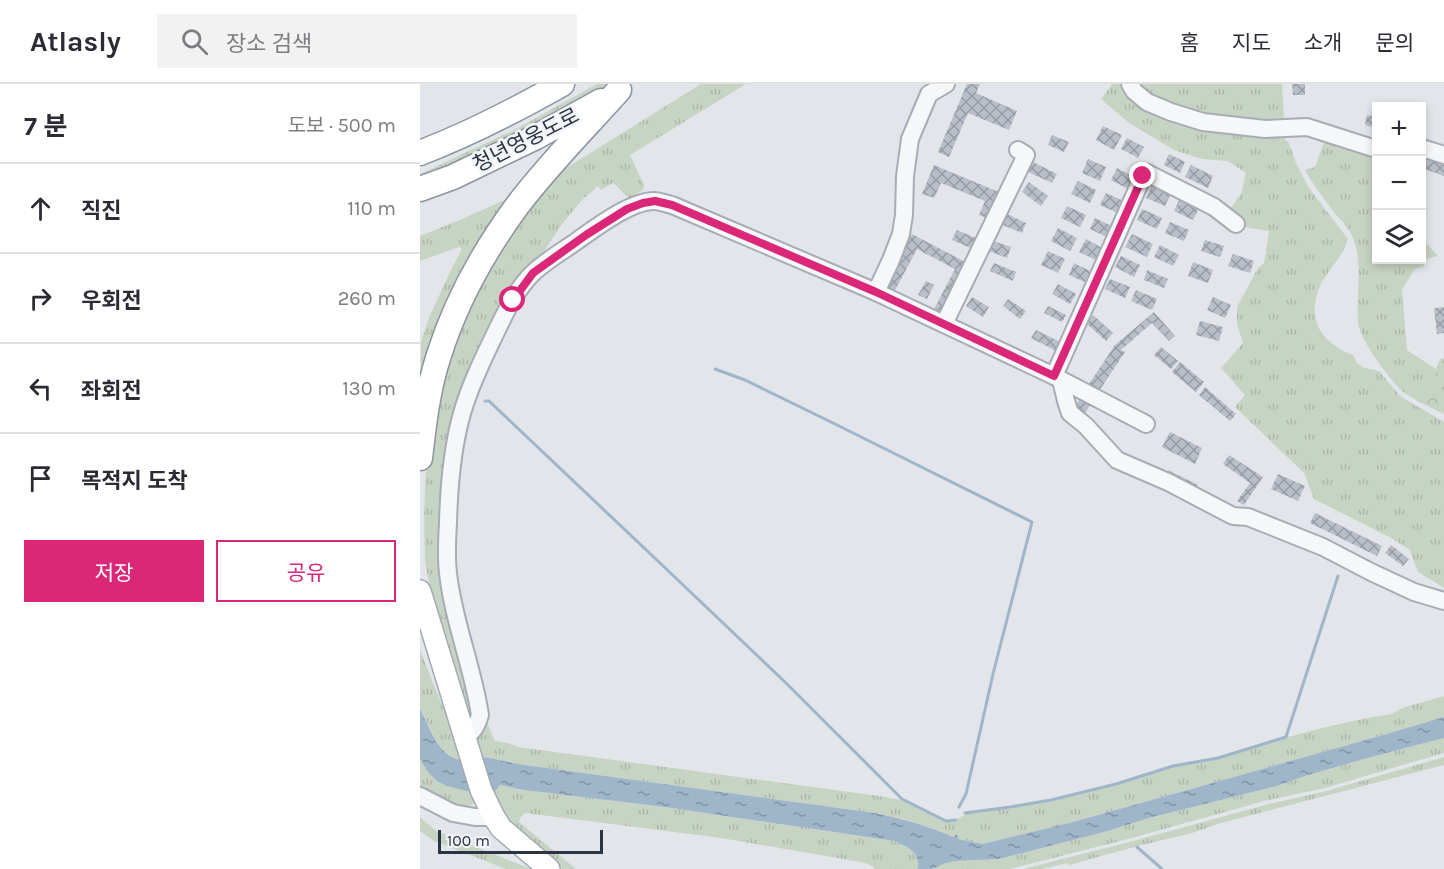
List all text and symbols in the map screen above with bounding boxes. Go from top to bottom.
search box [157,14,577,68]
text: Atlasly [30,25,121,58]
icon: search [178,25,211,58]
text: 장소 검색 [226,31,312,57]
text: 홈 [1180,31,1199,55]
text: 지도 [1232,31,1271,55]
text: 소개 [1304,31,1342,55]
text: 문의 [1375,31,1414,55]
map controls [1372,102,1426,264]
button: + [1372,102,1426,156]
street label: 청년영웅도로 [469,103,583,177]
text: 7 분 [24,111,67,142]
text: 도보 · 500 m [288,114,396,137]
button: − [1372,156,1426,210]
route end [1129,162,1155,188]
icon: ahead [24,192,57,225]
text: 110 m [347,197,396,220]
text: 직진 [81,198,121,224]
button: layers [1372,210,1426,264]
icon: right [24,282,57,315]
route start [499,286,525,312]
text: 260 m [338,287,396,310]
text: 우회전 [81,288,142,314]
icon: left [24,372,57,405]
text: 130 m [342,377,396,400]
text: 좌회전 [81,378,142,404]
icon: arrive [24,462,57,495]
text: 목적지 도착 [81,468,188,494]
button: 저장 [24,540,204,602]
button: 공유 [216,540,396,602]
scale bar [438,827,603,854]
text: 100 m [447,831,490,850]

